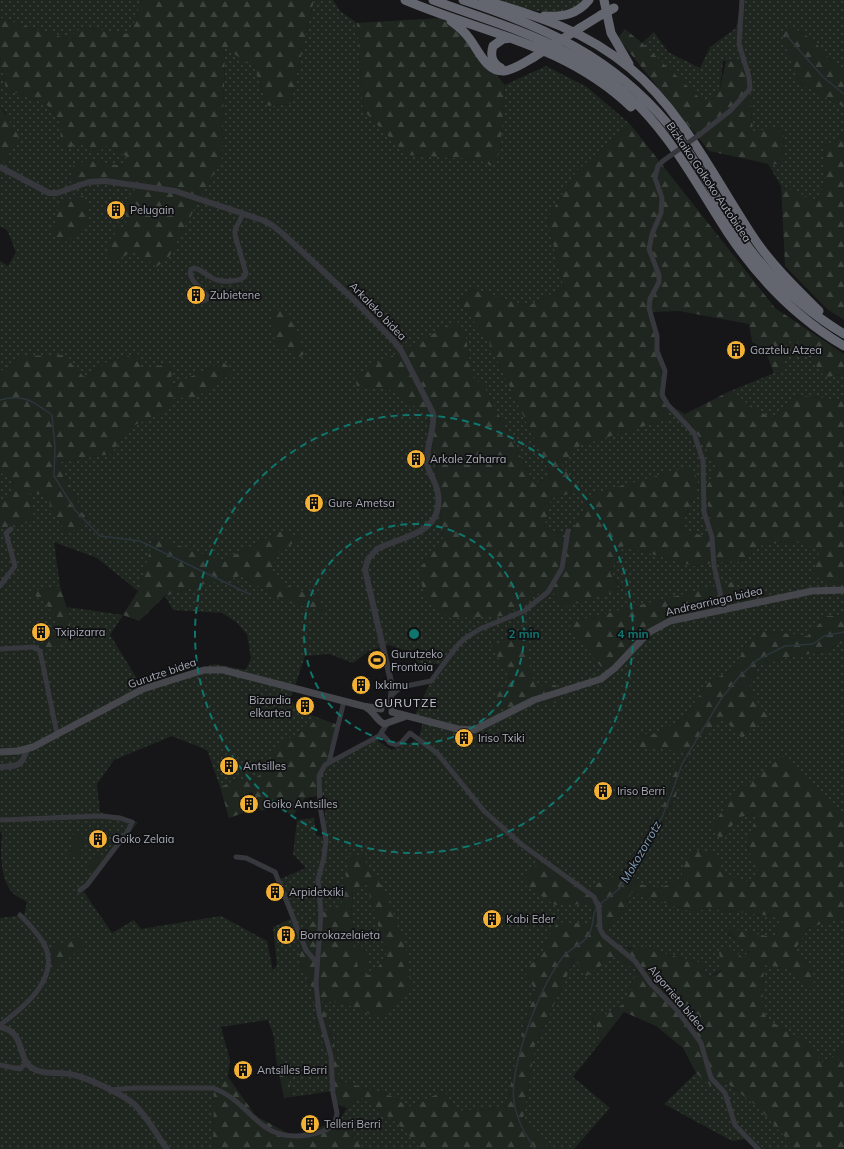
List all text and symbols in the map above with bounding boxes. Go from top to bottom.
street label: Bizkaiko Golkoko Autobidea [664,119,754,245]
building icon: Pelugain [105,199,127,221]
place label: Pelugain [130,203,174,217]
street label: Arkaleko bidea [347,279,409,343]
building icon: Zubietene [185,284,207,306]
place label: Zubietene [210,288,260,302]
building icon: Gaztelu Atzea [725,339,747,361]
place label: Gaztelu Atzea [750,343,822,357]
building icon: Arkale Zaharra [405,448,427,470]
place label: Arkale Zaharra [430,452,506,466]
building icon: Gure Ametsa [303,492,325,514]
place label: Gure Ametsa [328,496,395,510]
street label: Andrearriaga bidea [664,583,764,619]
building icon: Txipizarra [30,621,52,643]
place label: Txipizarra [55,625,105,639]
text: 2 min [508,626,540,641]
text: 4 min [617,626,649,641]
centre of rings [407,627,421,641]
place label: Gurutzeko Frontoia [391,647,443,674]
sports icon: Gurutzeko Frontoia [366,649,388,671]
street label: Gurutze bidea [126,655,198,691]
building icon: Ixkimu [350,674,372,696]
place label: Ixkimu [375,678,408,692]
place label: Bizardia elkartea [249,693,291,720]
building icon: Bizardia elkartea [294,695,316,717]
district label: GURUTZE [374,695,438,710]
building icon: Iriso Txiki [453,727,475,749]
place label: Iriso Txiki [478,731,525,745]
building icon: Antsilles [218,755,240,777]
place label: Antsilles [243,759,286,773]
building icon: Iriso Berri [592,780,614,802]
place label: Iriso Berri [617,784,665,798]
building icon: Goiko Antsilles [238,793,260,815]
place label: Goiko Antsilles [263,797,338,811]
water label: Mokozorrotz [617,818,665,885]
building icon: Goiko Zelaia [87,828,109,850]
place label: Goiko Zelaia [112,832,174,846]
building icon: Arpidetxiki [264,881,286,903]
place label: Arpidetxiki [289,885,344,899]
building icon: Kabi Eder [481,908,503,930]
place label: Kabi Eder [506,912,555,926]
building icon: Borrokazelaieta [275,924,297,946]
place label: Borrokazelaieta [300,928,380,942]
street label: Algorrieta bidea [645,962,709,1034]
building icon: Antsilles Berri [232,1059,254,1081]
place label: Antsilles Berri [257,1063,327,1077]
building icon: Telleri Berri [299,1113,321,1135]
place label: Telleri Berri [324,1117,381,1131]

